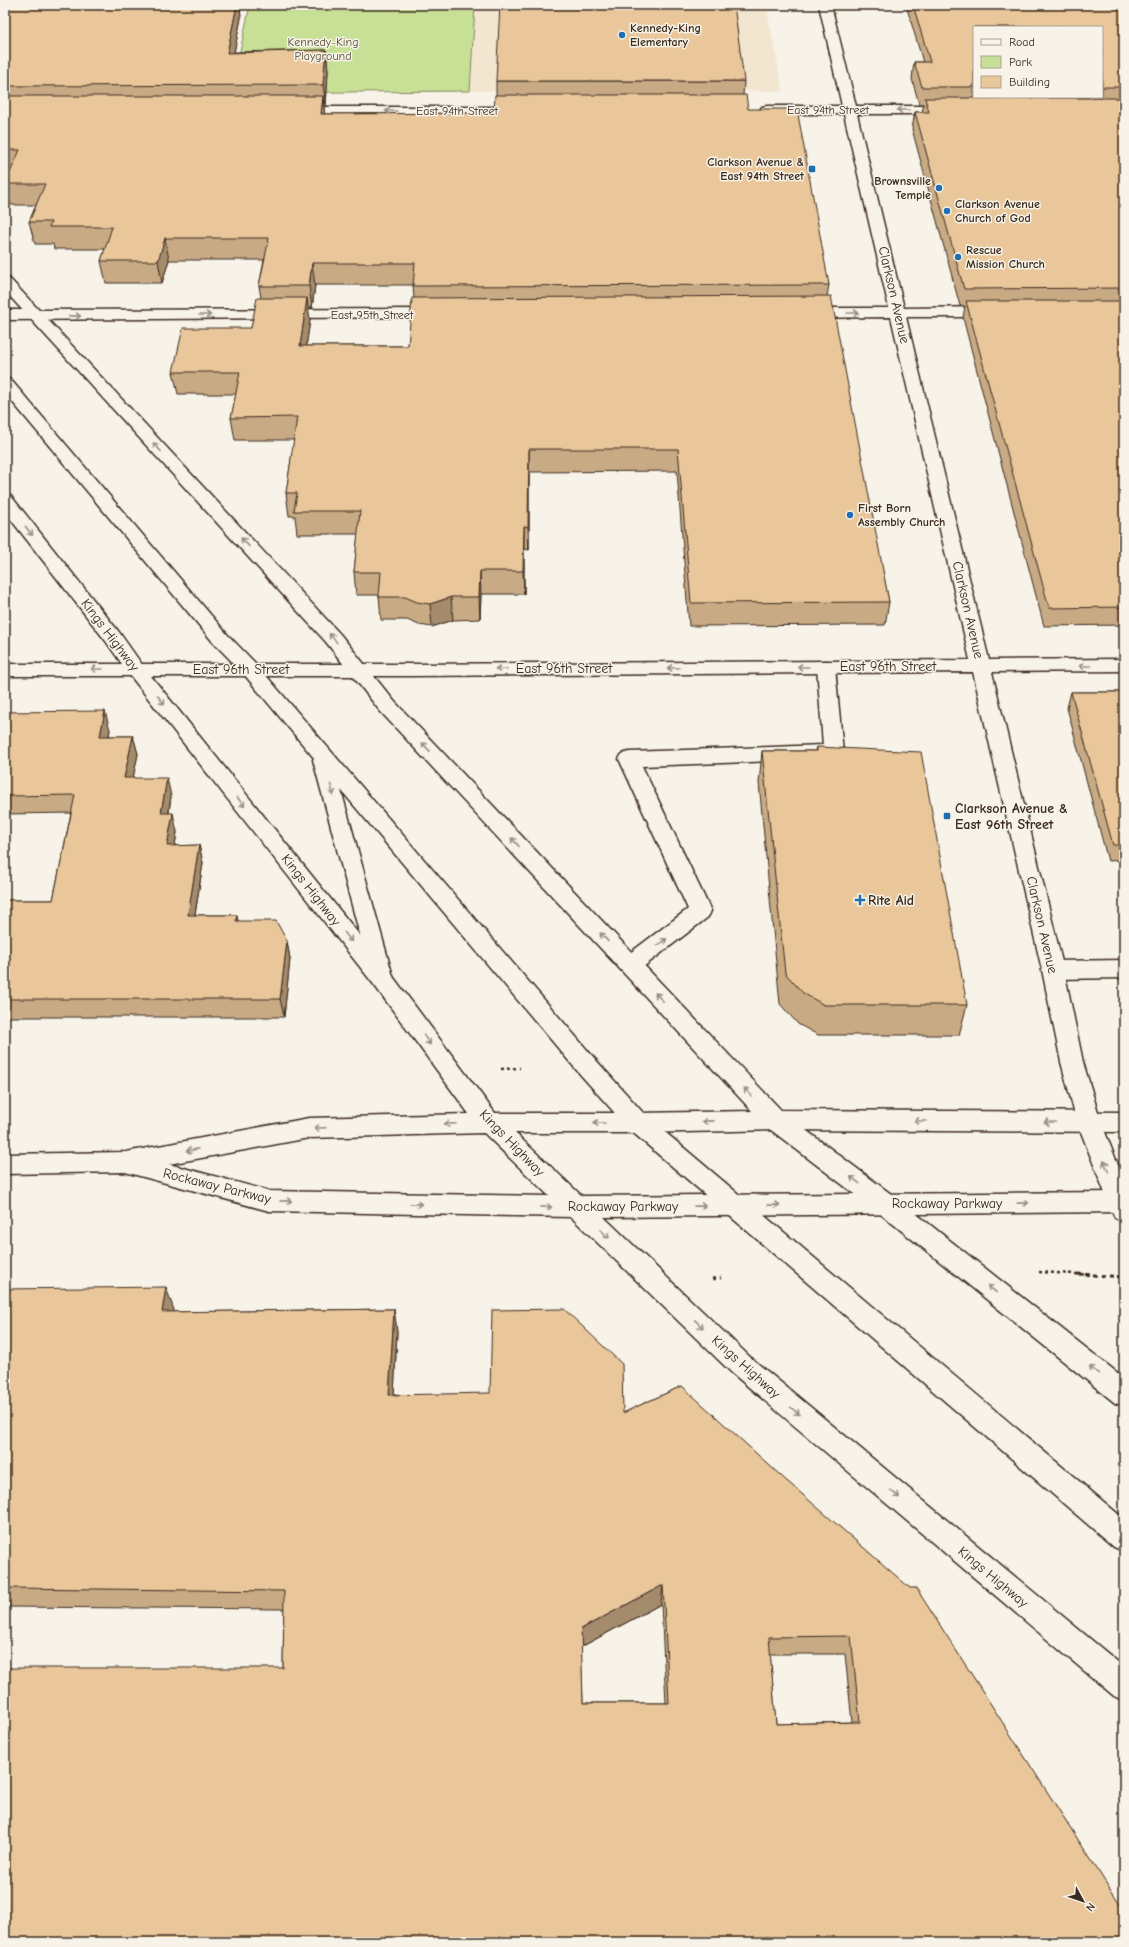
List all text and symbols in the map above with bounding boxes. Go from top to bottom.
place label: Kennedy-King Elementary [630,21,701,49]
legend [973,26,1103,98]
marker: Kennedy-King Elementary [617,30,627,40]
park label: Kennedy-King Playground [287,35,359,63]
text: Road [1009,35,1035,49]
text: Park [1009,55,1032,69]
text: Building [1009,75,1050,89]
street label: East 94th Street [787,103,870,117]
street label: East 94th Street [416,104,499,118]
one-way arrow [897,106,910,114]
one-way arrow [385,107,398,115]
place label: Clarkson Avenue & East 94th Street [707,155,805,183]
marker: Clarkson Avenue & East 94th Street [807,164,817,174]
place label: Brownsville Temple [874,174,931,202]
marker: Brownsville Temple [934,183,944,193]
place label: Clarkson Avenue Church of God [955,197,1040,225]
marker: Clarkson Avenue Church of God [942,206,952,216]
place label: Rescue Mission Church [966,243,1045,271]
street label: Clarkson Avenue [875,245,913,345]
marker: Rescue Mission Church [953,252,963,262]
street label: East 95th Street [331,308,414,322]
one-way arrow [846,309,859,317]
one-way arrow [68,312,81,320]
one-way arrow [198,312,211,319]
one-way arrow [152,442,161,452]
place label: First Born Assembly Church [858,501,945,529]
marker: First Born Assembly Church [845,510,855,520]
one-way arrow [25,526,33,537]
one-way arrow [241,538,250,548]
street label: Clarkson Avenue [949,560,987,660]
street label: Kings Highway [77,595,143,675]
one-way arrow [328,633,337,643]
street label: East 96th Street [840,658,937,675]
street label: East 96th Street [516,660,613,677]
street label: East 96th Street [193,661,290,678]
one-way arrow [1079,662,1092,670]
one-way arrow [797,663,810,671]
one-way arrow [667,664,680,672]
one-way arrow [91,665,104,673]
one-way arrow [495,665,508,673]
one-way arrow [156,695,165,705]
one-way arrow [421,742,431,752]
one-way arrow [328,784,336,797]
one-way arrow [237,796,246,807]
place label: Clarkson Avenue & East 96th Street [955,800,1068,833]
marker: Clarkson Avenue & East 96th Street [942,811,952,821]
one-way arrow [510,837,520,847]
street label: Kings Highway [278,851,345,930]
street label: Clarkson Avenue [1023,875,1061,975]
place label: Rite Aid [868,892,914,909]
marker: Rite Aid [855,895,865,905]
one-way arrow [344,931,352,942]
one-way arrow [599,932,609,942]
one-way arrow [656,938,667,946]
one-way arrow [655,991,664,1002]
one-way arrow [423,1035,431,1046]
one-way arrow [743,1087,753,1097]
street label: Kings Highway [476,1106,549,1181]
one-way arrow [914,1117,927,1125]
one-way arrow [702,1118,715,1125]
one-way arrow [1044,1118,1057,1126]
one-way arrow [593,1119,606,1127]
one-way arrow [444,1120,457,1128]
one-way arrow [314,1124,327,1132]
one-way arrow [186,1146,199,1154]
one-way arrow [1102,1160,1109,1172]
street label: Rockaway Parkway [161,1164,273,1208]
one-way arrow [849,1176,860,1185]
street label: Rockaway Parkway [892,1195,1003,1212]
one-way arrow [279,1197,292,1205]
street label: Rockaway Parkway [568,1198,679,1215]
one-way arrow [1016,1199,1029,1207]
one-way arrow [409,1200,422,1208]
one-way arrow [767,1201,780,1209]
one-way arrow [693,1202,706,1210]
one-way arrow [539,1203,552,1210]
one-way arrow [600,1229,610,1239]
one-way arrow [986,1284,997,1293]
one-way arrow [694,1320,704,1329]
street label: Kings Highway [708,1332,784,1403]
one-way arrow [1088,1366,1099,1374]
one-way arrow [790,1406,801,1415]
one-way arrow [890,1490,900,1499]
street label: Kings Highway [954,1543,1032,1612]
north arrow [1063,1881,1103,1921]
text: N [1083,1900,1098,1914]

